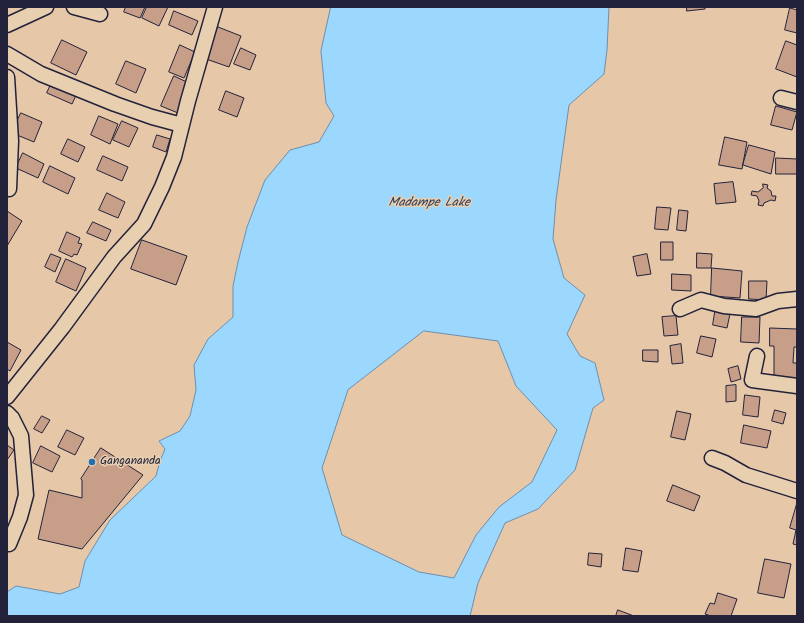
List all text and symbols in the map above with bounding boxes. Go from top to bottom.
water label: Madampe Lake [388,196,470,212]
place label: Gangananda [100,455,161,469]
marker: Gangananda [87,457,97,467]

